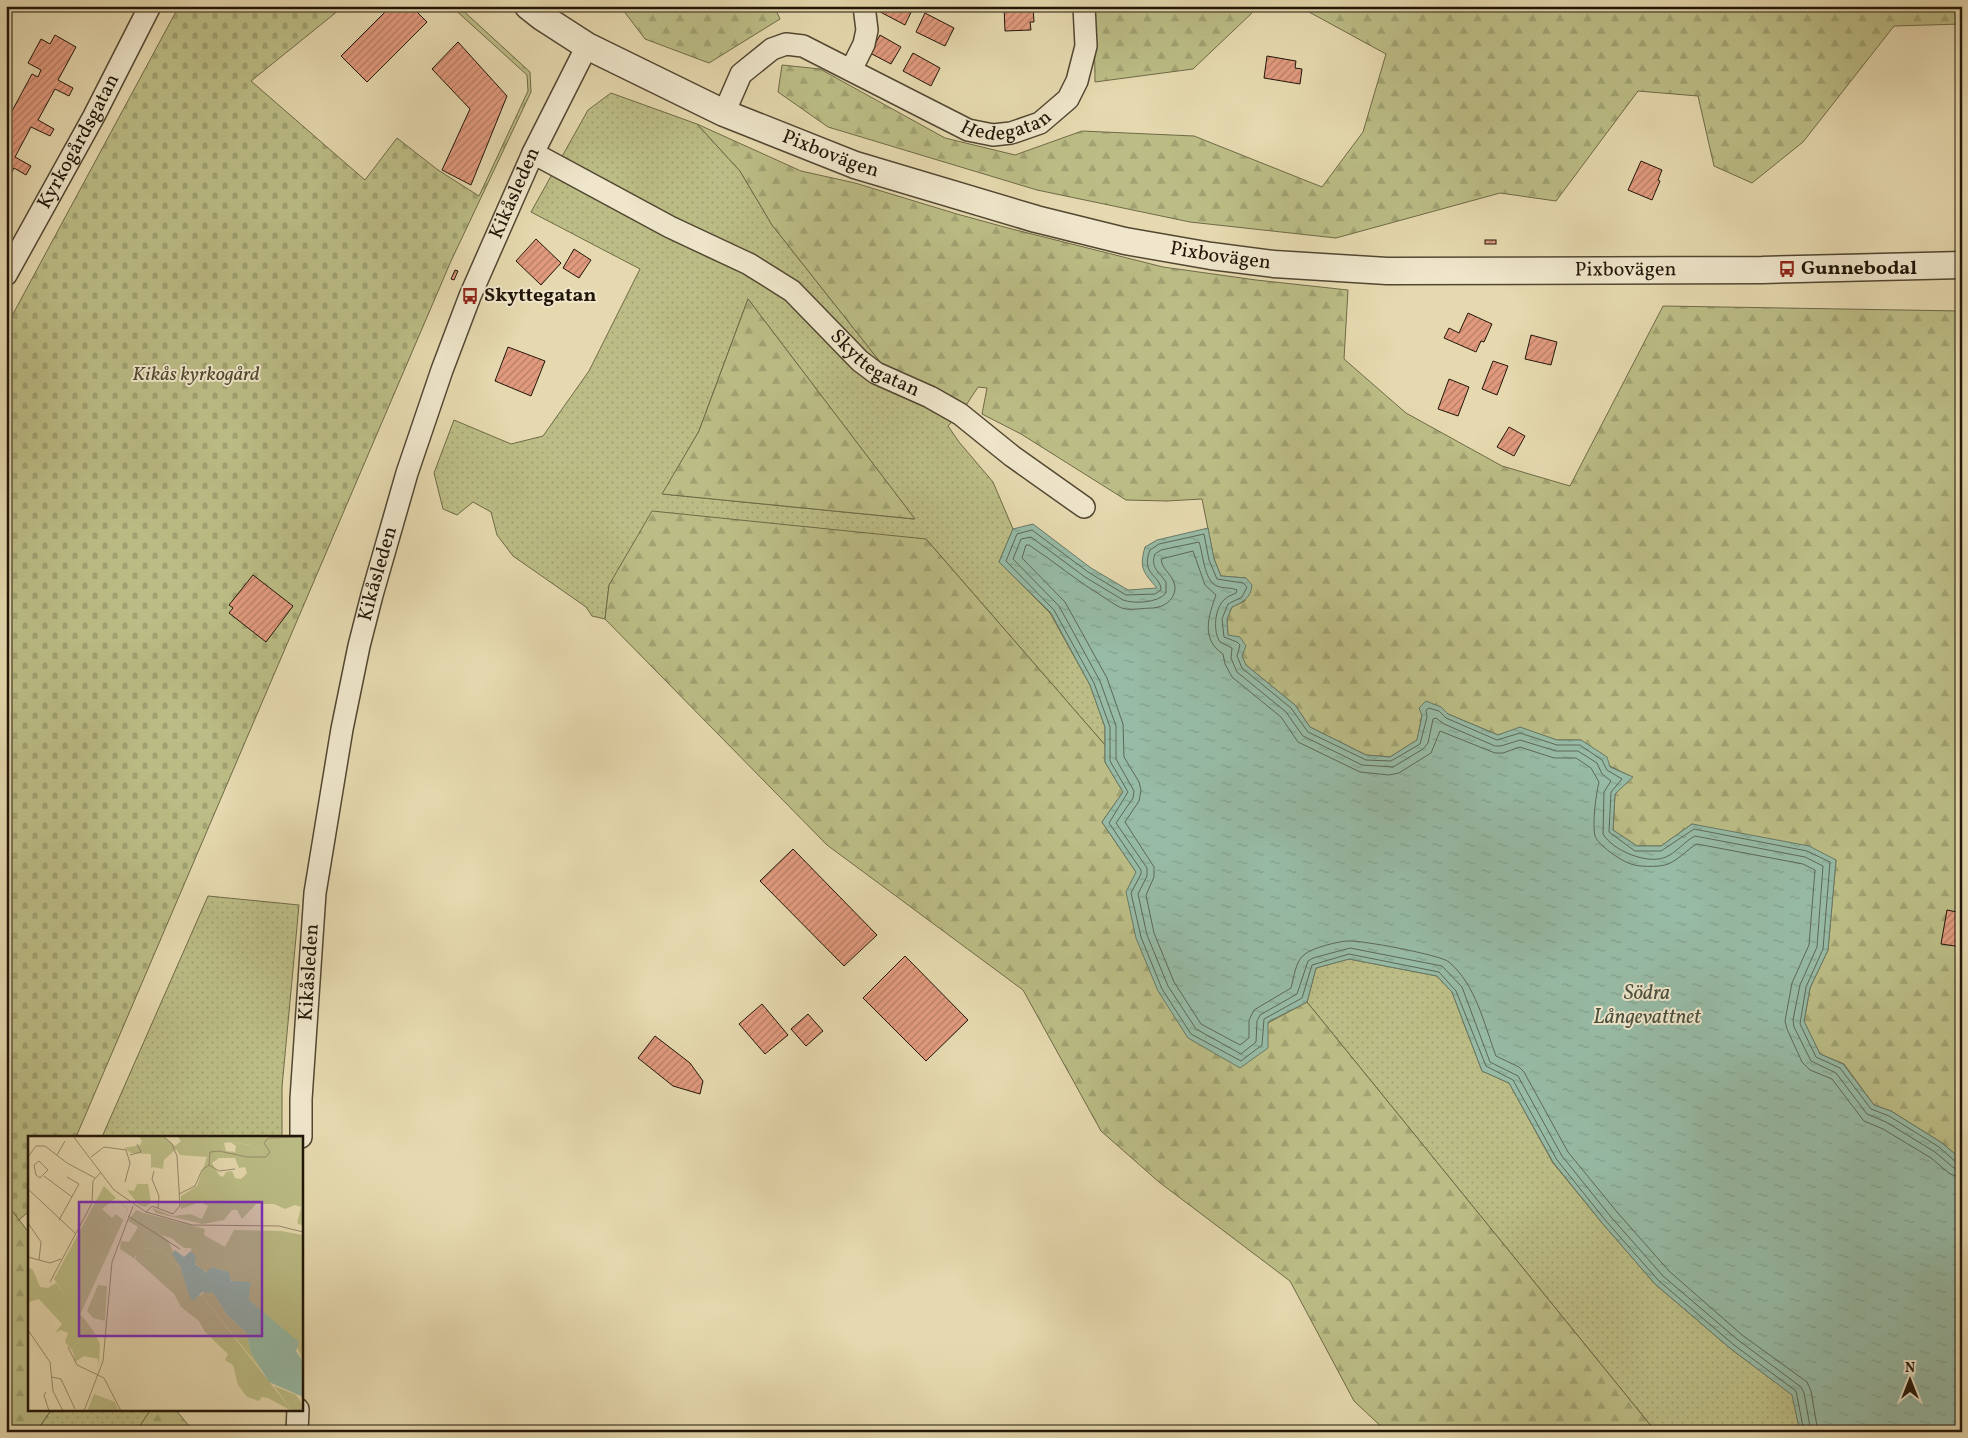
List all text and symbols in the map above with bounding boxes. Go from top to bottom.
street label: Kyrkogårdsgatan [31,69,127,214]
street label: Hedegatan [955,104,1058,149]
street label: Pixbovägen [778,123,882,185]
street label: Kikåsleden [483,143,548,244]
street label: Pixbovägen [1168,235,1273,277]
place label: Gunnebodal [1801,255,1917,283]
street label: Pixbovägen [1575,256,1677,284]
bus stop icon: Gunnebodal [1777,259,1797,279]
place label: Skyttegatan [484,282,597,310]
bus stop icon: Skyttegatan [460,286,480,306]
street label: Skyttegatan [823,323,924,405]
park label: Kikås kyrkogård [132,361,260,389]
street label: Kikåsleden [352,523,405,624]
street label: Kikåsleden [292,923,327,1022]
water label: Södra Långevattnet [1593,979,1702,1032]
inset map [28,1136,302,1410]
north arrow [1886,1356,1936,1406]
text: N [1905,1359,1915,1378]

